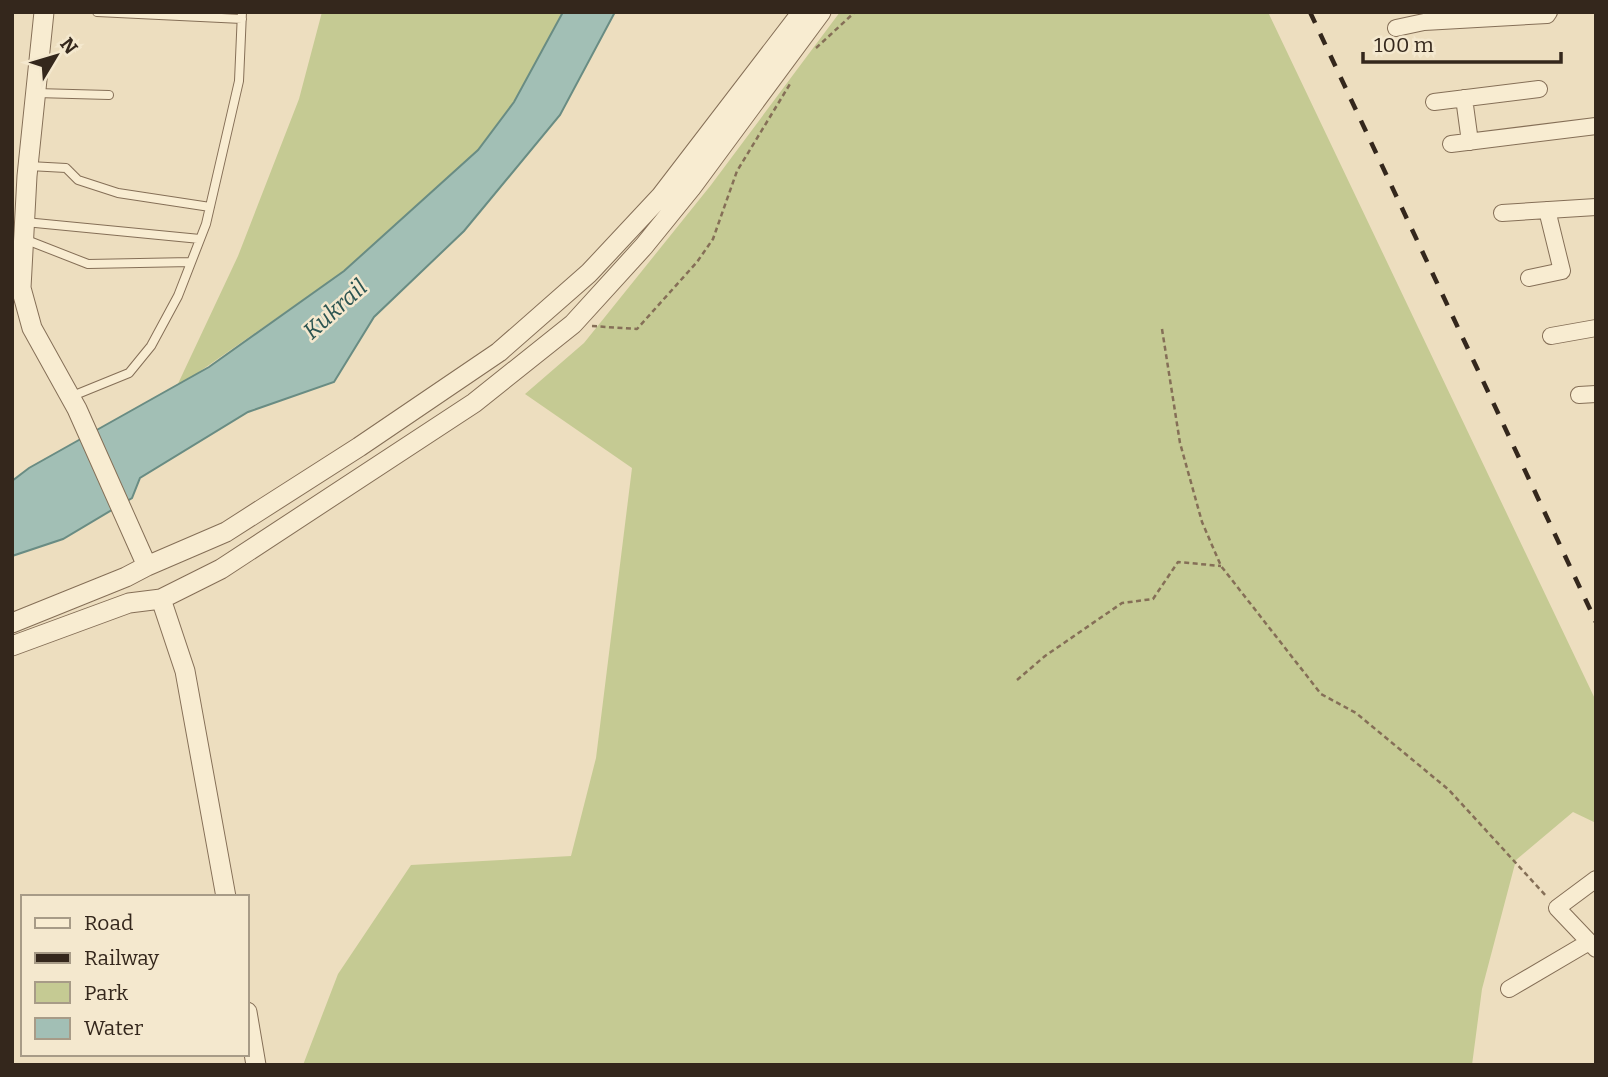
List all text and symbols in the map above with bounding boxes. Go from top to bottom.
north arrow [21,21,91,91]
scale bar [1363,21,1561,65]
text: 100 m [1374,32,1434,58]
text: N [55,33,83,59]
water label: Kukrail [297,273,373,345]
legend [21,895,248,1056]
text: Road [84,910,133,936]
text: Railway [84,945,160,971]
text: Park [84,980,128,1006]
text: Water [84,1015,143,1041]

